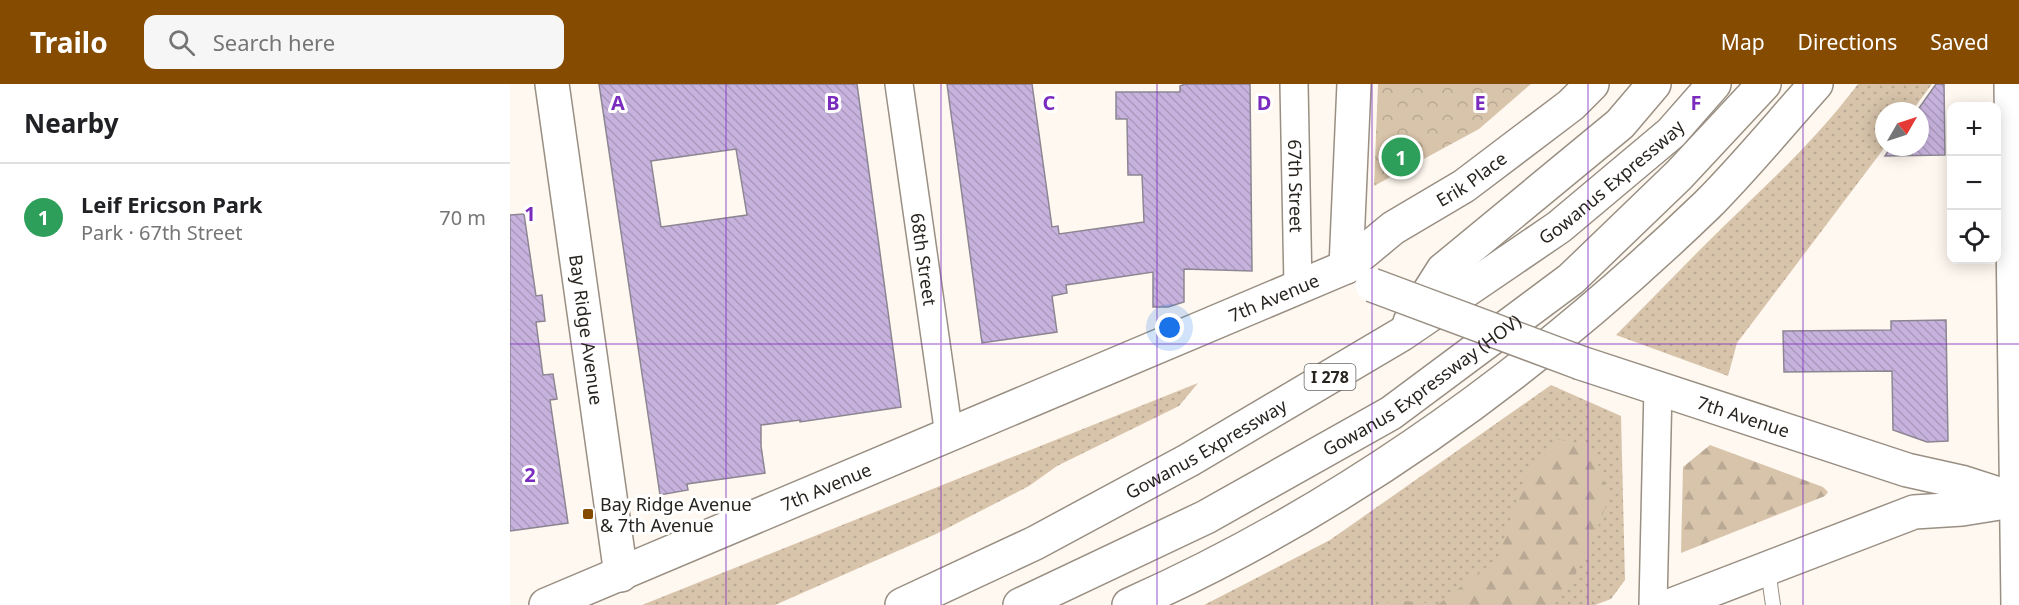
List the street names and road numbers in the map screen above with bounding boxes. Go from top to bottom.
street label: Gowanus Expressway [1534,114,1690,249]
street label: 67th Street [1283,139,1309,233]
street label: Erik Place [1432,146,1511,212]
street label: 68th Street [906,211,942,308]
street label: Bay Ridge Avenue [564,253,609,406]
street label: 7th Avenue [1225,268,1323,327]
street label: Gowanus Expressway (HOV) [1318,309,1526,461]
road number: I 278 [1304,364,1356,390]
street label: 7th Avenue [1694,390,1793,443]
street label: Gowanus Expressway [1121,393,1292,504]
street label: 7th Avenue [777,457,875,516]

